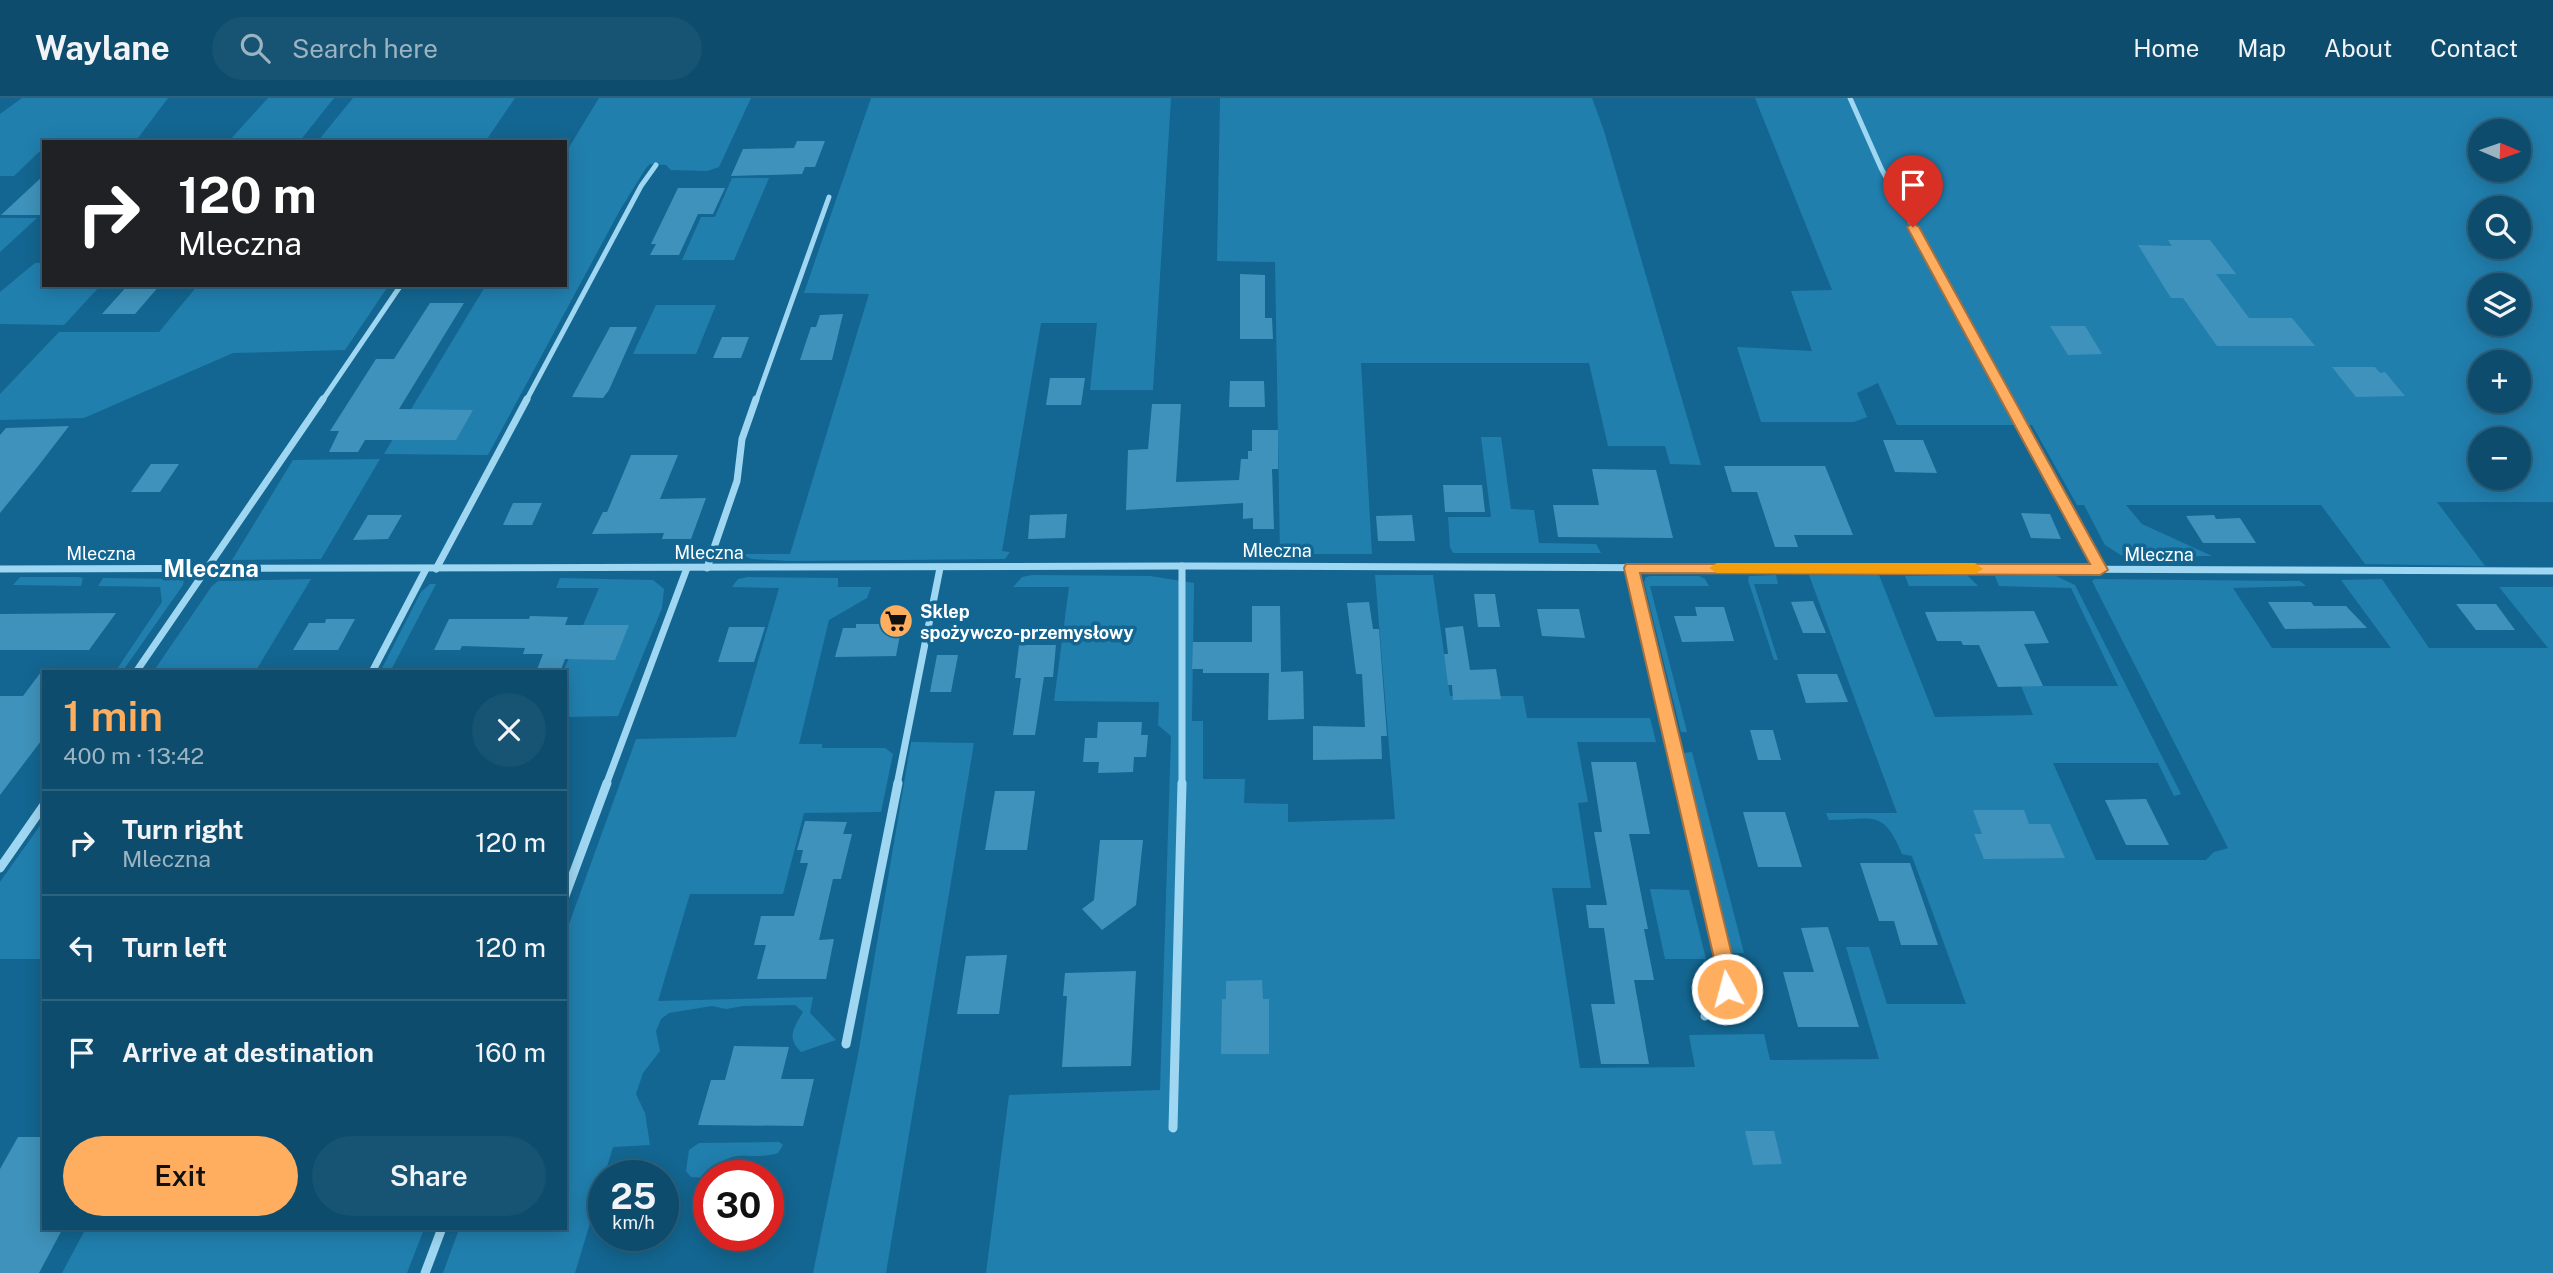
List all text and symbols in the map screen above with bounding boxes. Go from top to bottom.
search box [212,17,702,80]
text: Waylane [35,29,170,67]
icon: search [236,29,274,67]
text: Search here [292,33,438,64]
text: Home [2133,34,2199,62]
text: Map [2237,34,2286,62]
text: About [2324,34,2392,62]
text: Contact [2430,34,2518,62]
north arrow [2468,119,2530,182]
map controls [2468,119,2531,490]
pin [1883,155,1943,227]
text: 120 m [178,166,317,224]
icon: arrive [1894,166,1932,204]
icon: right [63,168,154,259]
button: search [2468,196,2531,259]
text: Mleczna [178,225,302,262]
button: layers [2468,273,2531,336]
button: + [2468,350,2531,413]
button: − [2468,427,2531,490]
street label: Mleczna [1242,540,1312,561]
street label: Mleczna [674,542,744,563]
street label: Mleczna [66,543,136,564]
street label: Mleczna [2124,544,2194,565]
district label: Mleczna [163,554,259,582]
place label: Sklep spożywczo-przemysłowy [920,601,1134,643]
supermarket icon: Sklep spożywczo-przemysłowy [877,602,915,640]
text: 1 min [63,691,163,740]
button: close [472,693,546,767]
text: 400 m · 13:42 [63,742,204,769]
text: Turn right [122,814,244,845]
icon: right [63,824,101,862]
text: 120 m [475,827,546,858]
text: Mleczna [122,845,211,872]
icon: left [63,929,101,967]
text: Turn left [122,932,227,963]
text: 120 m [475,932,546,963]
position arrow [1690,952,1764,1026]
icon: arrive [63,1034,101,1072]
text: Arrive at destination [122,1037,374,1068]
text: 160 m [475,1037,546,1068]
button: Exit [63,1136,298,1216]
button: Share [312,1136,546,1216]
speed limit sign: 30 [693,1160,784,1251]
text: 25 [611,1176,656,1217]
text: km/h [612,1212,655,1233]

